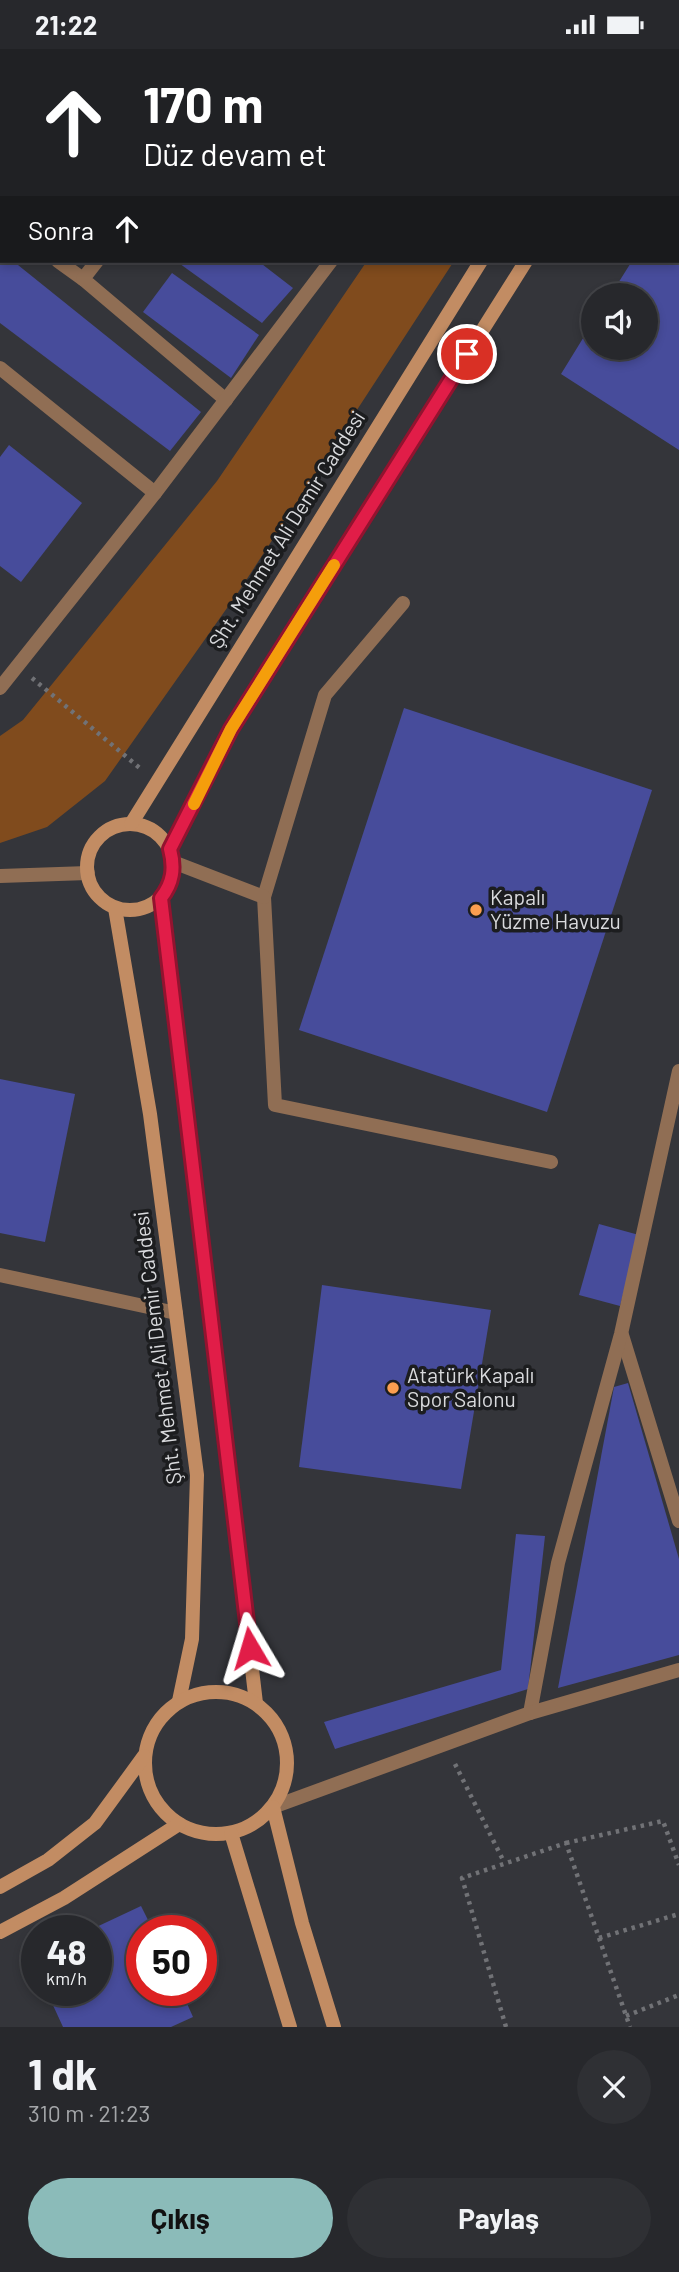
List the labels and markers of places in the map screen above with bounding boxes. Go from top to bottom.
pin [437,324,497,384]
place label: Kapalı Yüzme Havuzu [490,884,621,933]
marker: Kapalı Yüzme Havuzu [468,902,484,918]
place label: Atatürk Kapalı Spor Salonu [407,1362,534,1411]
marker: Atatürk Kapalı Spor Salonu [385,1380,401,1396]

